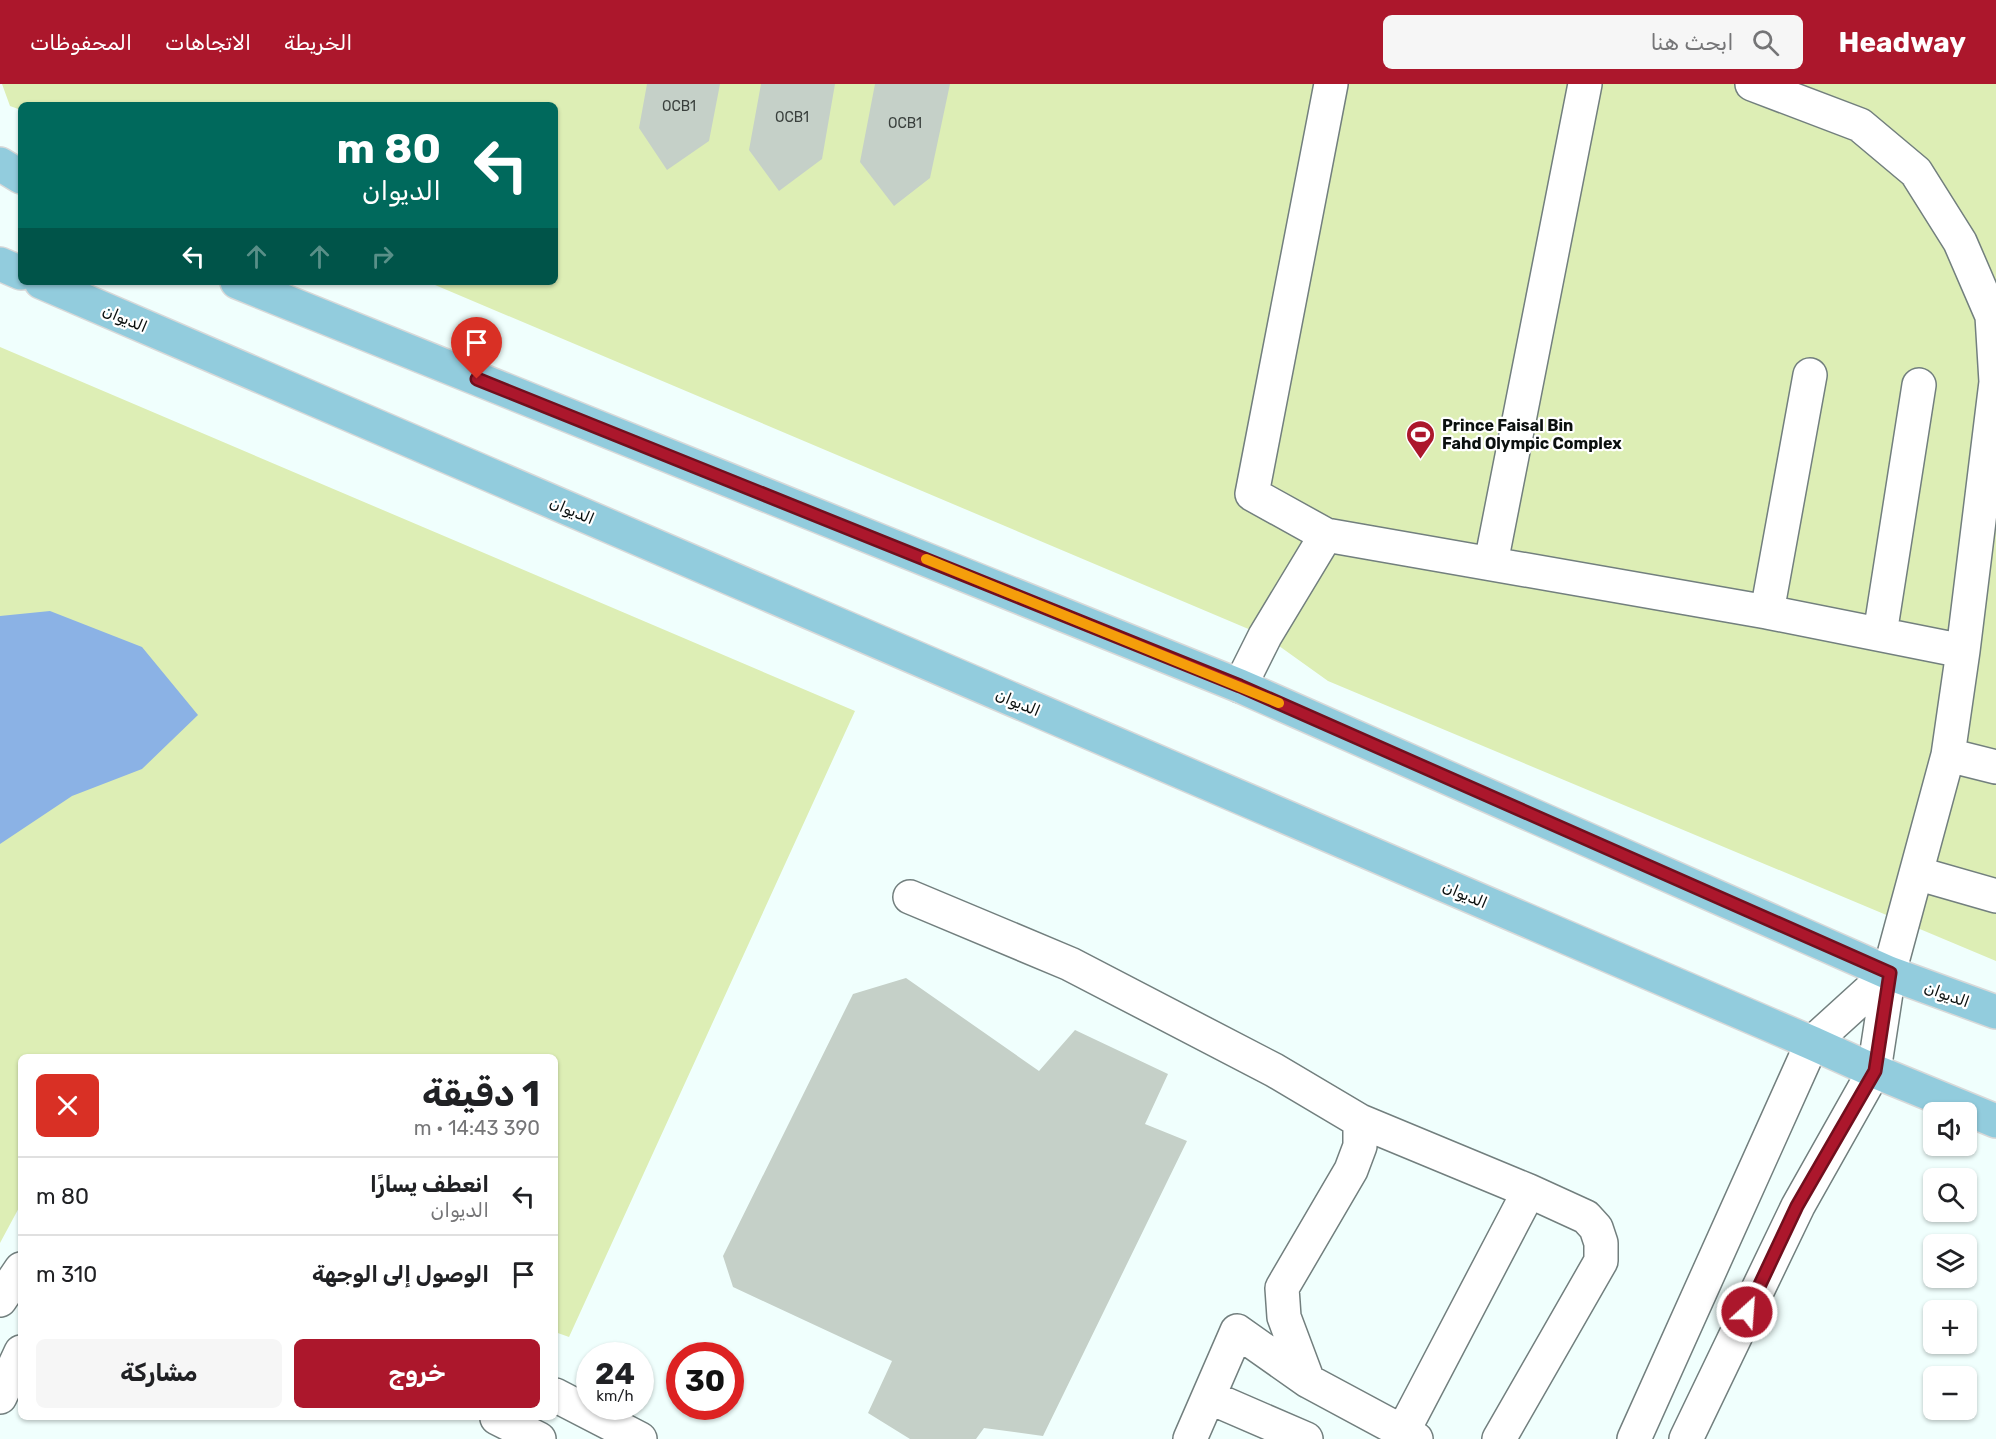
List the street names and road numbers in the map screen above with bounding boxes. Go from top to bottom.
street label: الديوان [99,301,150,337]
street label: الديوان [546,493,597,529]
street label: الديوان [992,685,1043,721]
street label: الديوان [1439,877,1490,913]
street label: الديوان [1921,978,1972,1012]

